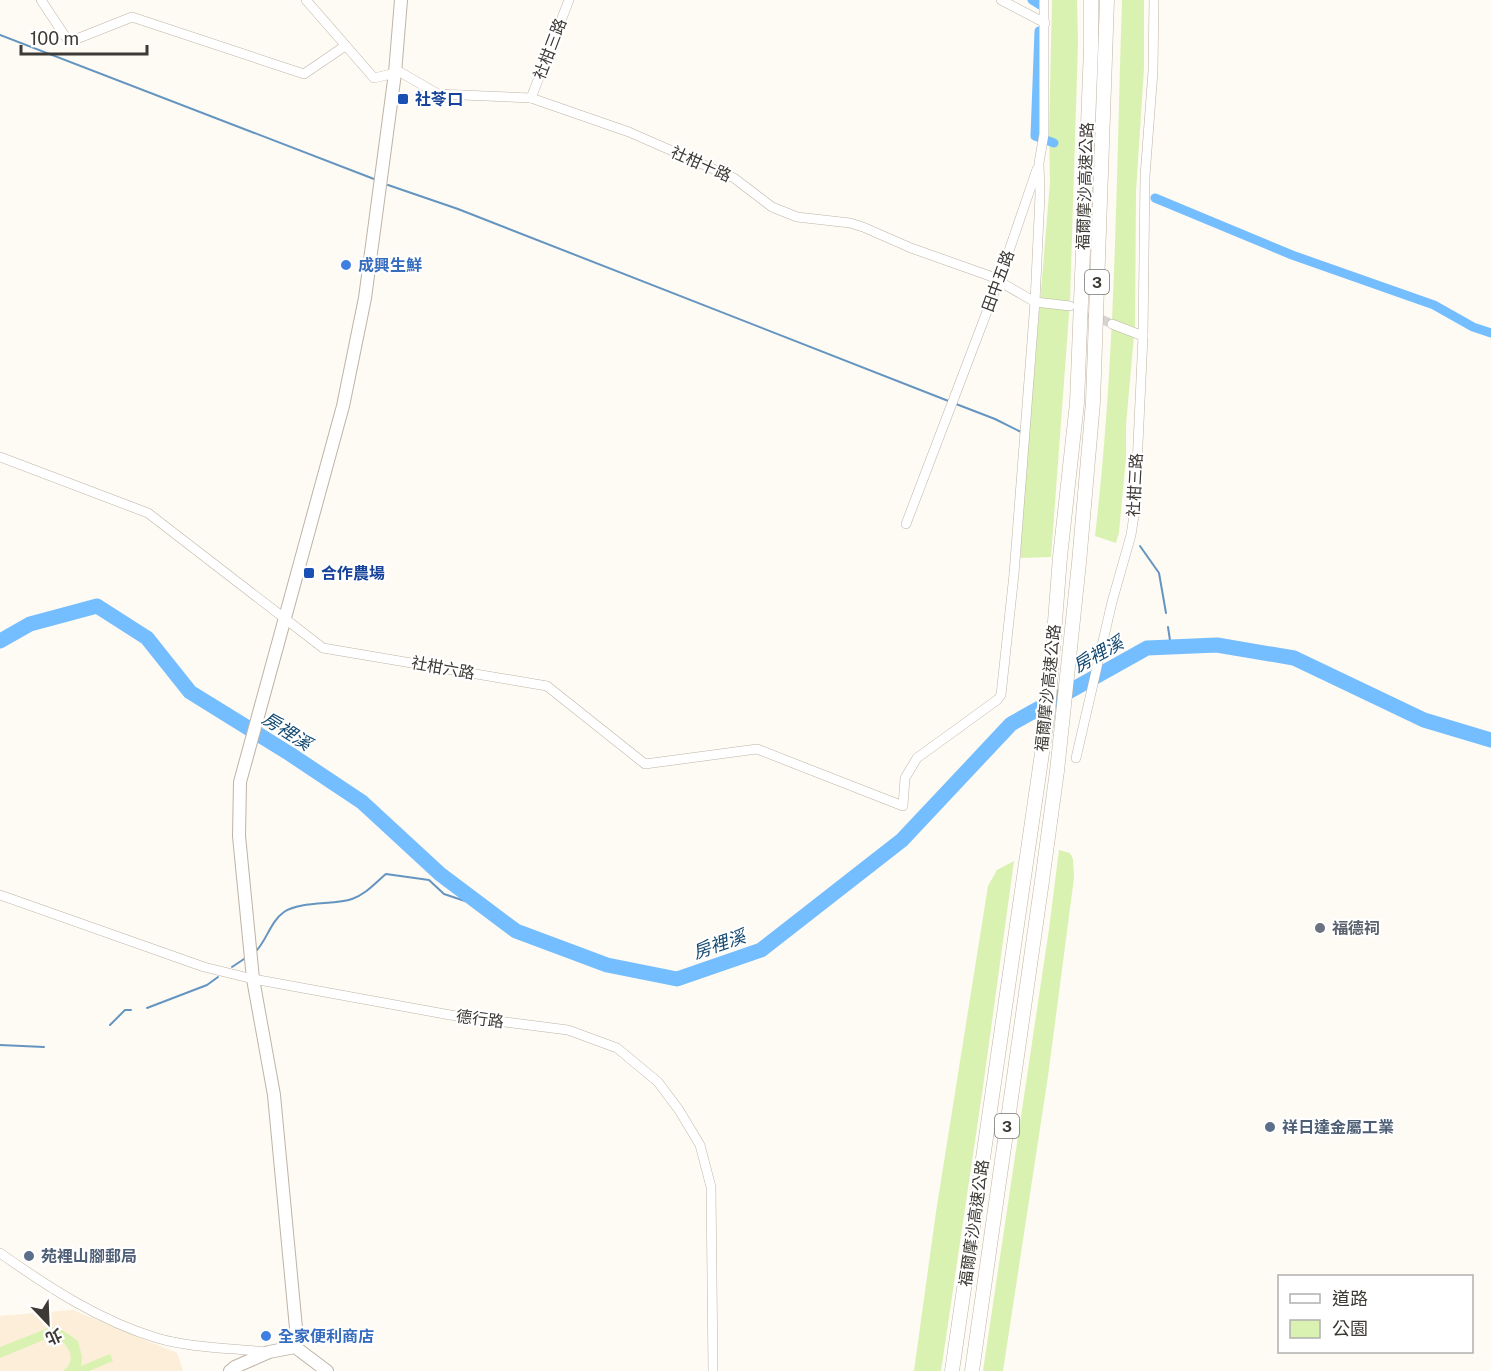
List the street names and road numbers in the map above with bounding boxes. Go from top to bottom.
street label: 社柑三路 [530,16,570,82]
street label: 福爾摩沙高速公路 [1073,122,1097,250]
street label: 社柑十路 [668,142,734,186]
street label: 田中五路 [978,248,1018,314]
road number: 3 [1085,270,1109,294]
street label: 社柑三路 [1124,453,1146,517]
street label: 福爾摩沙高速公路 [1032,623,1064,753]
street label: 社柑六路 [410,653,476,683]
street label: 德行路 [455,1007,505,1031]
road number: 3 [995,1114,1019,1138]
street label: 福爾摩沙高速公路 [956,1158,992,1288]

